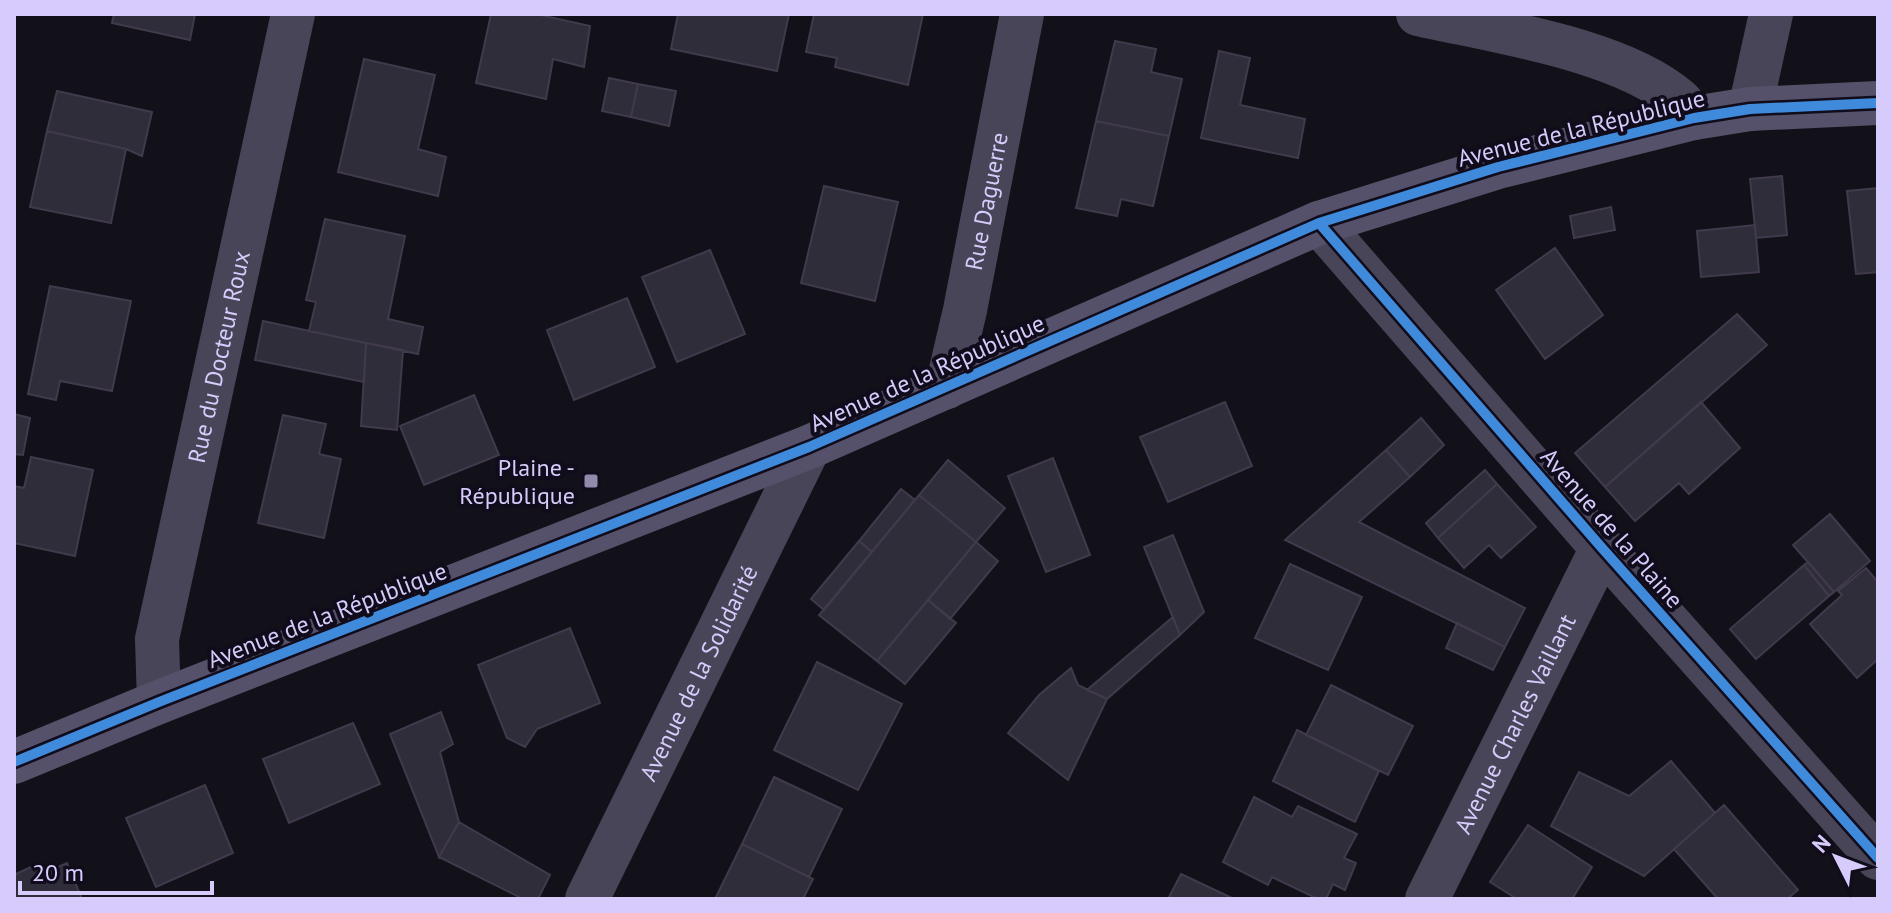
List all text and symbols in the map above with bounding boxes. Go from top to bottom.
street label: Avenue de la République [1454,82,1708,174]
street label: Rue Daguerre [958,130,1014,273]
street label: Rue du Docteur Roux [180,248,257,466]
street label: Avenue de la République [805,307,1049,439]
street label: Avenue de la Plaine [1534,441,1690,615]
place label: Plaine - République [459,452,575,511]
marker: Plaine - République [582,472,600,490]
street label: Avenue de la République [203,555,451,675]
street label: Avenue de la Solidarité [632,560,764,786]
street label: Avenue Charles Vaillant [1447,609,1582,839]
north arrow [1796,817,1876,897]
text: N [1806,829,1836,858]
scale bar [20,845,212,895]
text: 20 m [32,857,84,888]

